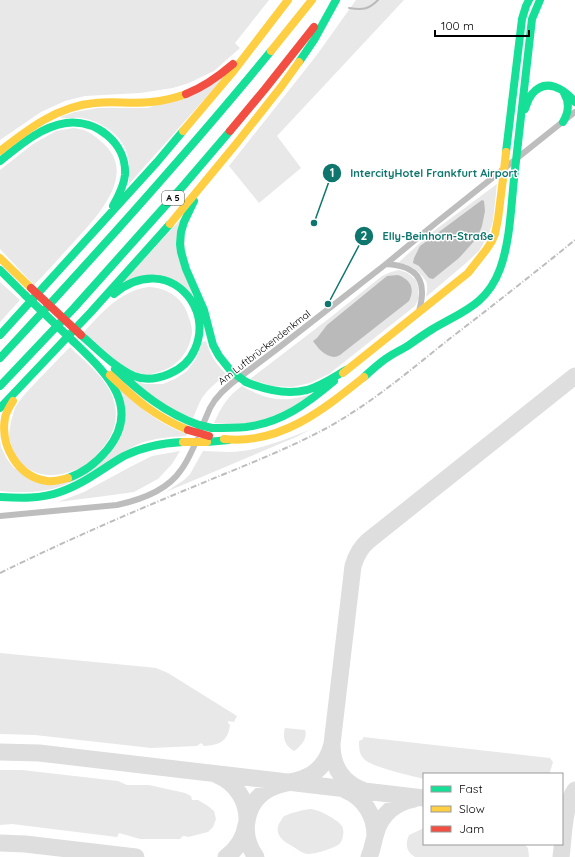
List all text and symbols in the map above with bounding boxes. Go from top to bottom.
scale bar [435,12,529,38]
text: 100 m [441,18,474,33]
callout: IntercityHotel Frankfurt Airport [322,161,525,184]
text: 1 [330,165,334,180]
text: IntercityHotel Frankfurt Airport [350,166,518,180]
road number: A 5 [162,191,184,205]
callout: Elly-Beinhorn-Straße [354,224,501,247]
text: 2 [361,228,368,243]
text: Elly-Beinhorn-Straße [382,229,494,243]
street label: Am Luftbrückendenkmal [215,307,313,388]
legend [423,773,563,845]
text: Fast [459,781,483,796]
text: Slow [459,801,485,816]
text: Jam [459,821,484,836]

